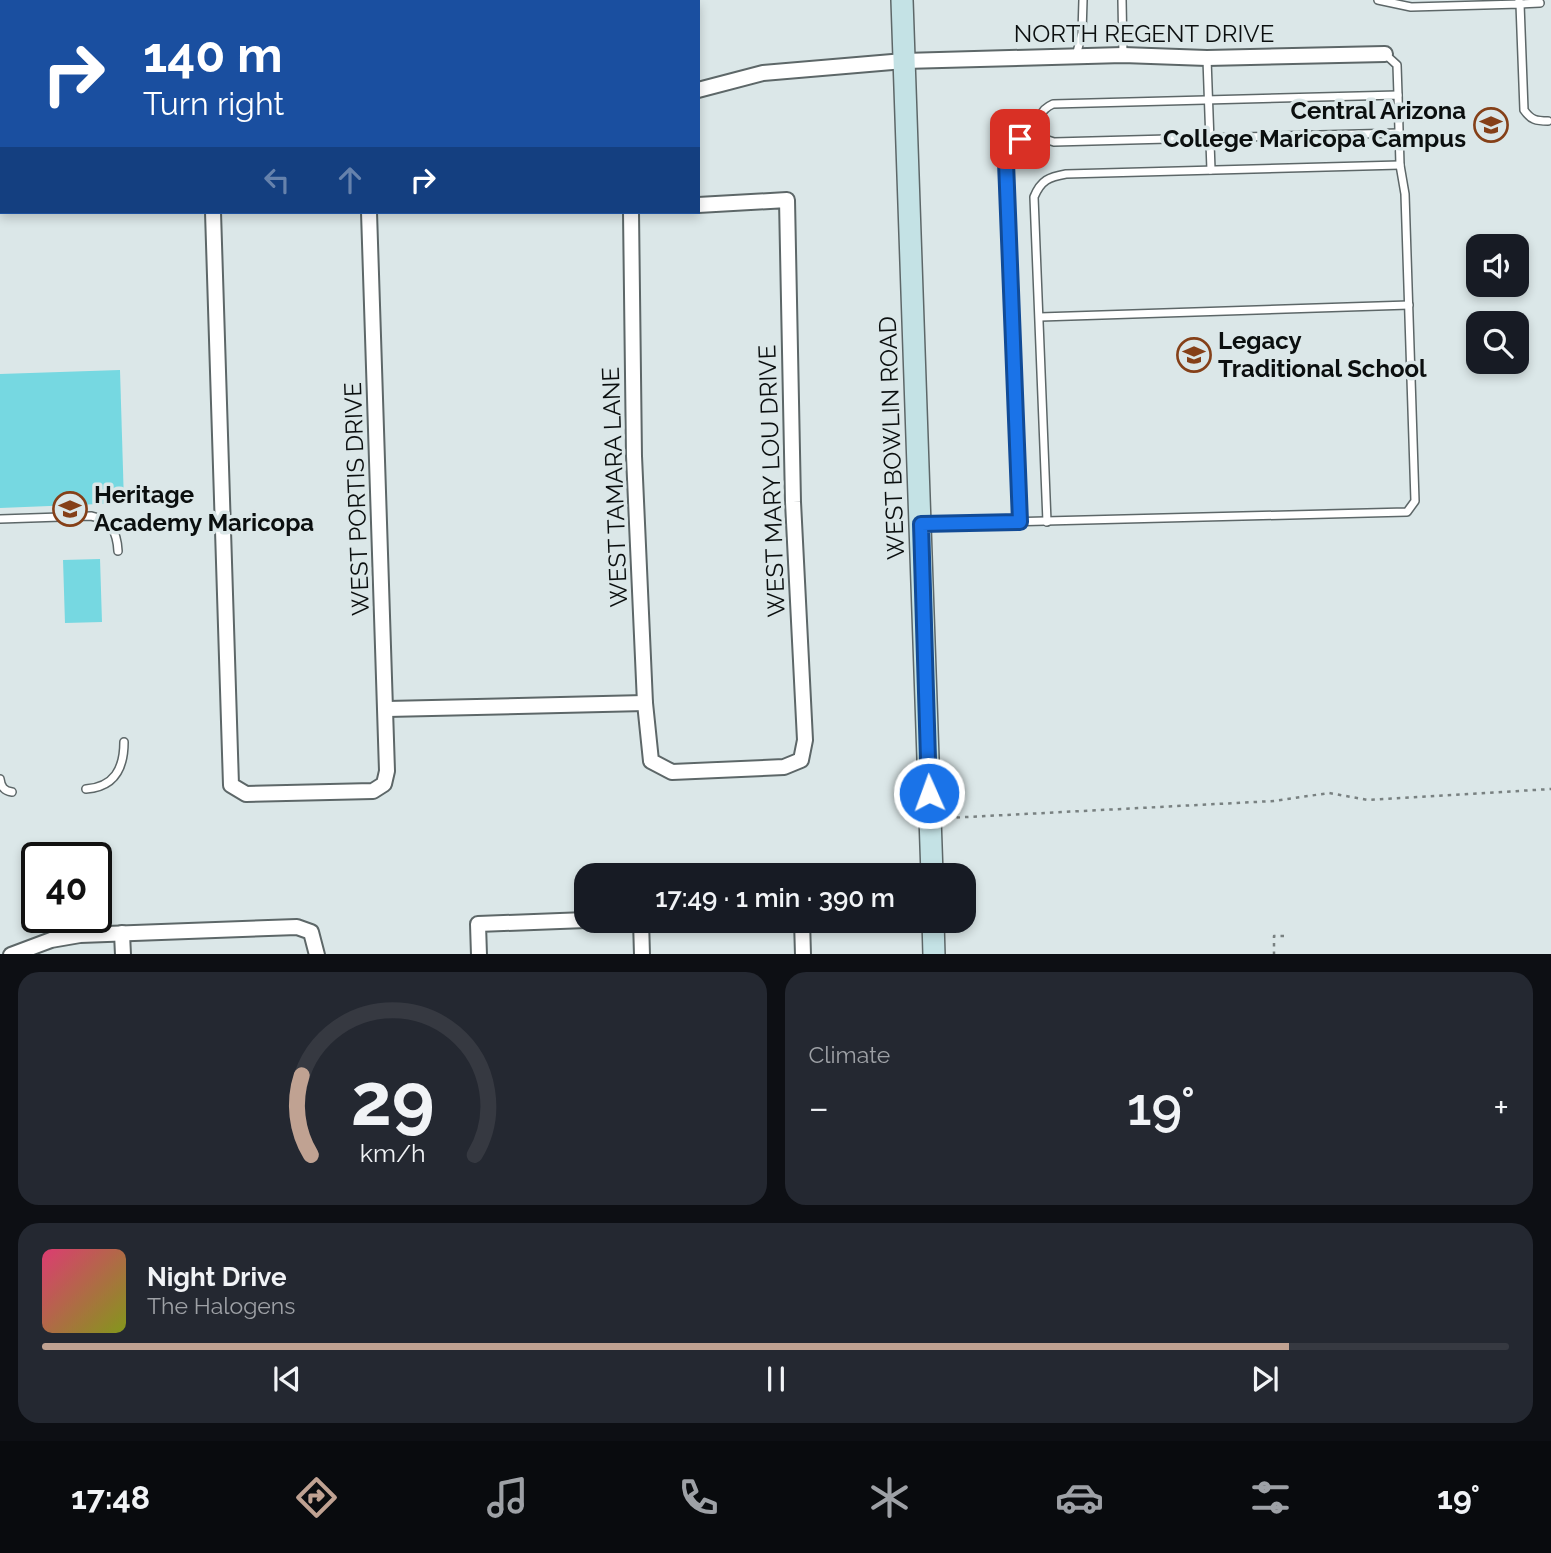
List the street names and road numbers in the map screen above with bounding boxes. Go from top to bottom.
street label: NORTH REGENT DRIVE [1014,19,1274,48]
street label: WEST BOWLIN ROAD [873,316,910,560]
street label: WEST MARY LOU DRIVE [752,344,791,618]
street label: WEST TAMARA LANE [596,366,633,608]
street label: WEST PORTIS DRIVE [338,382,375,616]

